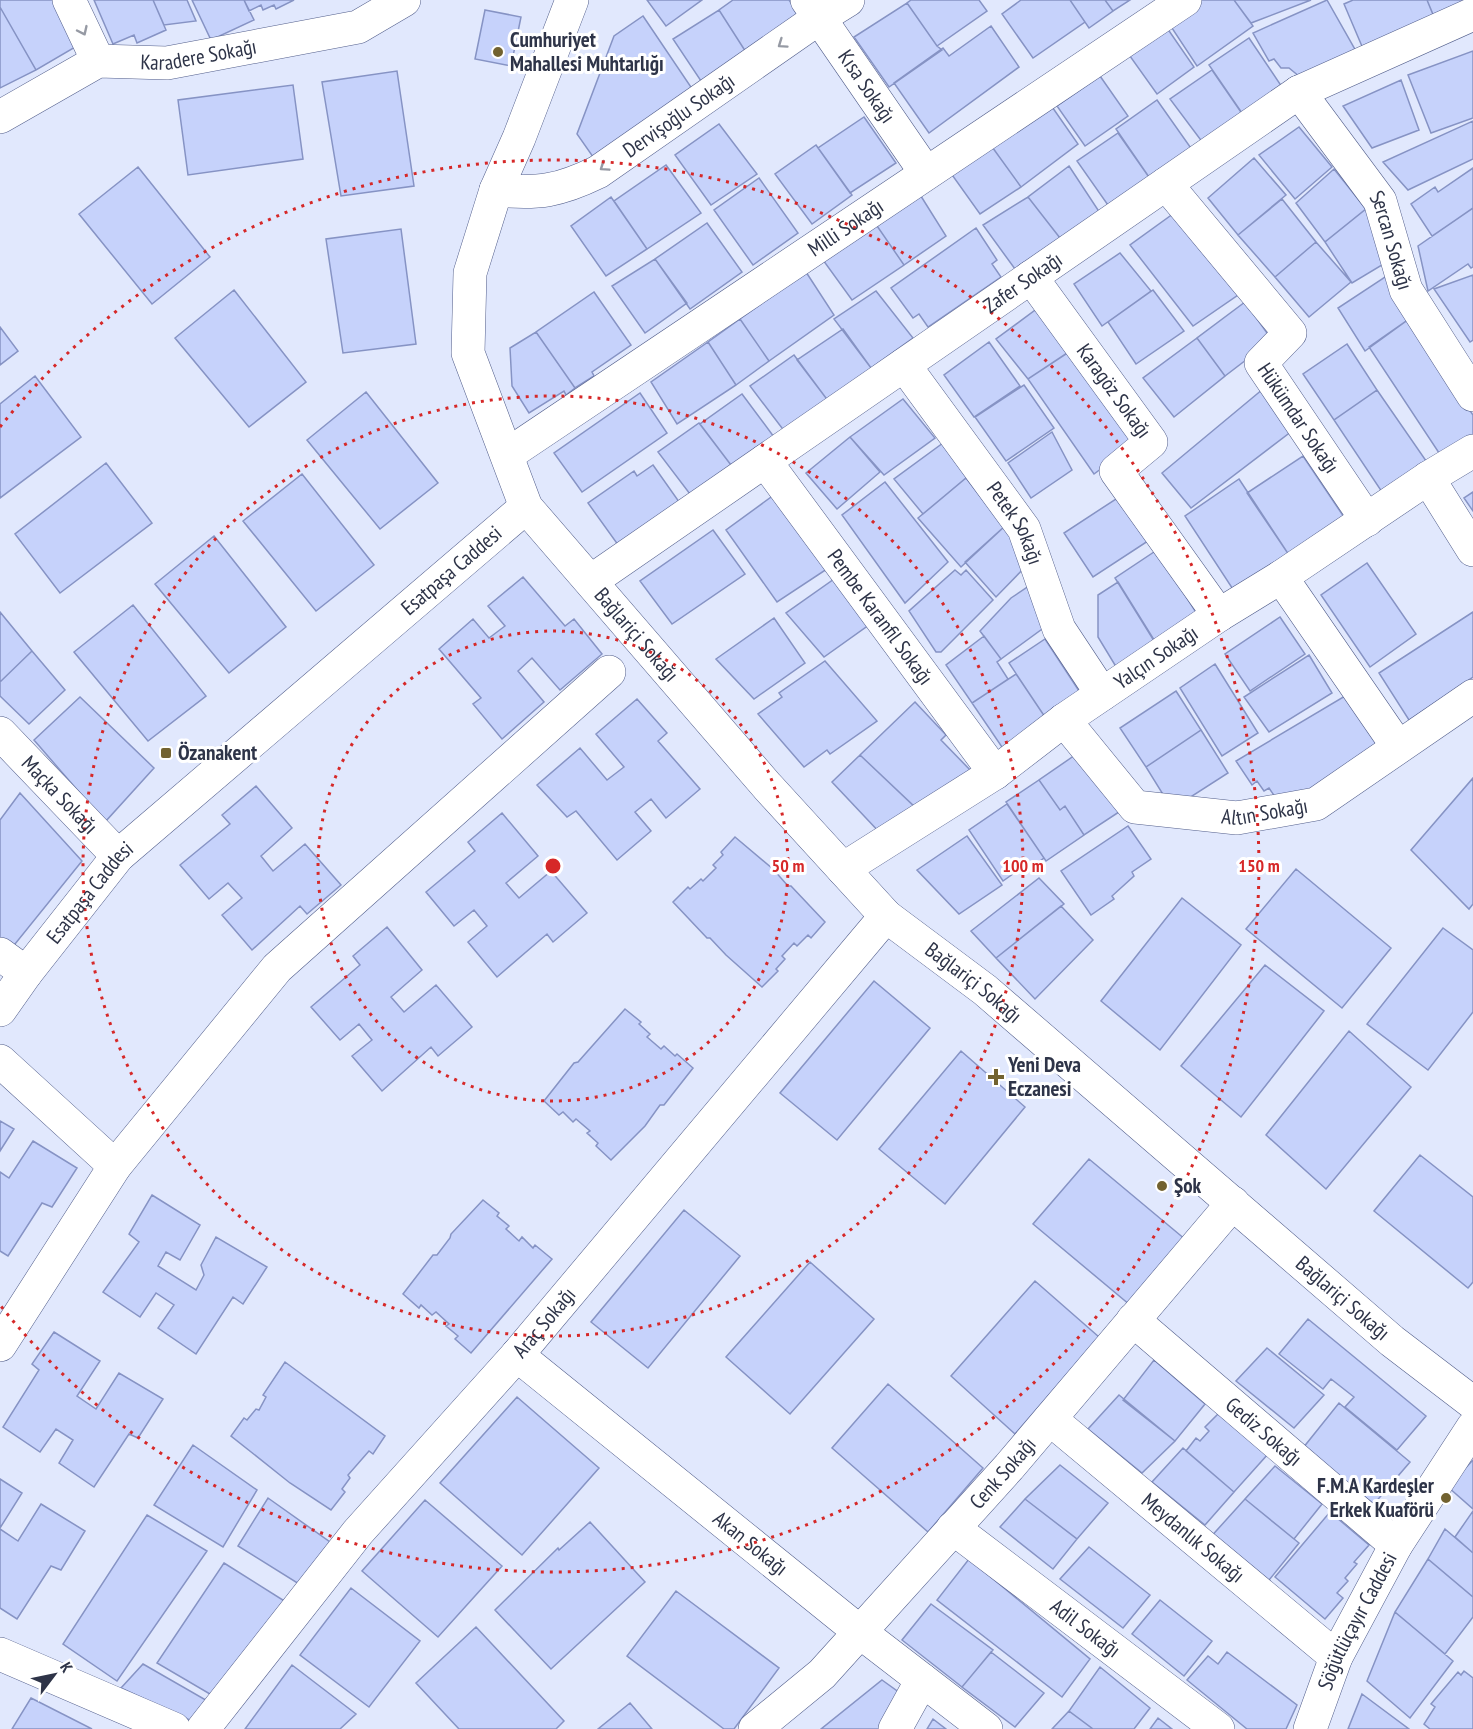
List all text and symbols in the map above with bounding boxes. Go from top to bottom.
one-way arrow [76,24,88,35]
place label: Cumhuriyet Mahallesi Muhtarlığı [510,26,664,77]
street label: Karadere Sokağı [140,32,259,76]
one-way arrow [777,37,788,48]
street label: Kısa Sokağı [832,44,902,128]
marker: Cumhuriyet Mahallesi Muhtarlığı [491,45,505,59]
street label: Dervişoğlu Sokağı [617,67,740,164]
one-way arrow [600,160,611,171]
street label: Sercan Sokağı [1364,185,1419,293]
street label: Milli Sokağı [803,192,888,262]
street label: Zafer Sokağı [978,246,1067,319]
street label: Karagöz Sokağı [1071,338,1158,443]
street label: Hükümdar Sokağı [1252,357,1345,478]
street label: Petek Sokağı [981,476,1049,568]
street label: Esatpaşa Caddesi [395,520,507,621]
street label: Pembe Karanfil Sokağı [822,544,939,690]
street label: Bağlariçi Sokağı [589,582,685,687]
street label: Yalçın Sokağı [1109,619,1203,695]
place label: Özanakent [178,739,257,766]
marker: Özanakent [159,746,173,760]
street label: Maçka Sokağı [16,750,104,840]
street label: Altın Sokağı [1220,792,1310,831]
street label: Esatpaşa Caddesi [40,835,139,949]
text: 50 m [772,854,804,877]
text: 100 m [1002,854,1044,877]
text: 150 m [1238,854,1280,877]
centre of rings [543,856,563,876]
street label: Bağlariçi Sokağı [920,936,1028,1029]
place label: Yeni Deva Eczanesi [1007,1051,1081,1102]
marker: Yeni Deva Eczanesi [989,1070,1003,1084]
place label: Şok [1174,1172,1202,1199]
marker: Şok [1155,1179,1169,1193]
street label: Bağlariçi Sokağı [1290,1250,1396,1346]
street label: Araç Sokağı [507,1281,581,1363]
street label: Gediz Sokağı [1220,1391,1308,1472]
street label: Cenk Sokağı [964,1431,1042,1515]
place label: F.M.A Kardeşler Erkek Kuaförü [1317,1472,1435,1523]
street label: Meydanlık Sokağı [1136,1487,1250,1588]
marker: F.M.A Kardeşler Erkek Kuaförü [1439,1491,1453,1505]
street label: Akan Sokağı [708,1505,794,1581]
street label: Söğütlüçayır Caddesi [1311,1547,1403,1693]
street label: Adil Sokağı [1045,1593,1126,1663]
north arrow [24,1645,84,1705]
text: K [56,1658,78,1676]

